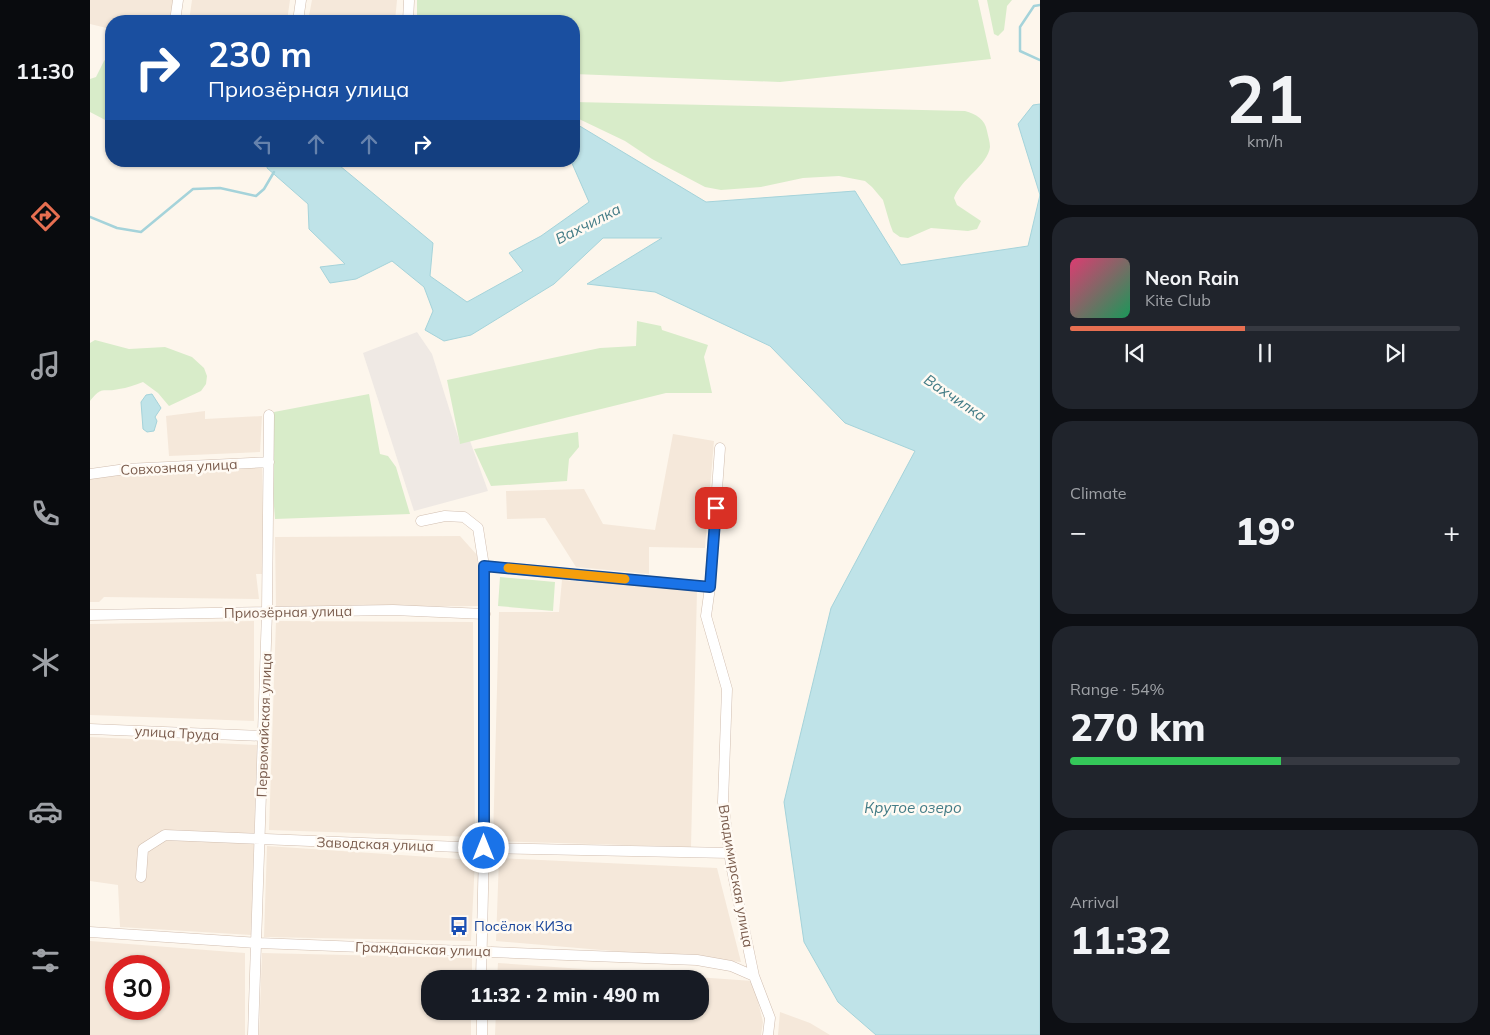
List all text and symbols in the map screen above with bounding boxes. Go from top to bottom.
text: 230 m [208,32,312,76]
icon: right [125,35,190,100]
text: 11:30 [16,57,74,85]
text: 21 [1226,58,1304,139]
text: Приозёрная улица [208,75,409,103]
icon: left [249,130,277,158]
icon: ahead [302,130,330,158]
icon: ahead [355,130,383,158]
icon: right [408,130,436,158]
text: km/h [1247,131,1283,151]
icon: directions [28,199,63,234]
water label: Вахчилка [552,199,624,248]
text: Neon Rain [1145,266,1239,290]
text: Kite Club [1145,290,1211,310]
icon: previous [1121,339,1149,367]
icon: pause [1251,339,1279,367]
icon: next [1381,339,1409,367]
icon: music [28,348,63,383]
water label: Вахчилка [921,370,990,425]
street label: Совхозная улица [120,455,238,479]
text: Climate [1070,483,1126,503]
pin [695,487,737,529]
icon: arrive [702,494,730,522]
icon: phone [28,496,63,531]
text: 19° [1235,507,1295,555]
text: − [1070,514,1087,549]
text: + [1443,514,1460,549]
street label: Приозёрная улица [224,602,352,622]
icon: climate [28,645,63,680]
street label: Первомайская улица [252,652,276,798]
text: Range · 54% [1070,679,1165,699]
text: 270 km [1070,703,1206,751]
street label: улица Труда [134,722,220,744]
icon: car [28,794,63,829]
water label: Крутое озеро [864,798,962,817]
street label: Владимирская улица [715,803,757,949]
position arrow [457,821,509,873]
street label: Заводская улица [316,833,434,855]
text: Arrival [1070,892,1119,912]
bus stop icon: Посёлок КИЗа [448,915,470,937]
text: 11:32 [1070,916,1171,964]
place label: Посёлок КИЗа [474,917,573,935]
street label: Гражданская улица [355,938,491,960]
icon: filters [28,943,63,978]
speed limit sign: 30 [105,955,170,1020]
text: 11:32 · 2 min · 490 m [470,983,660,1007]

